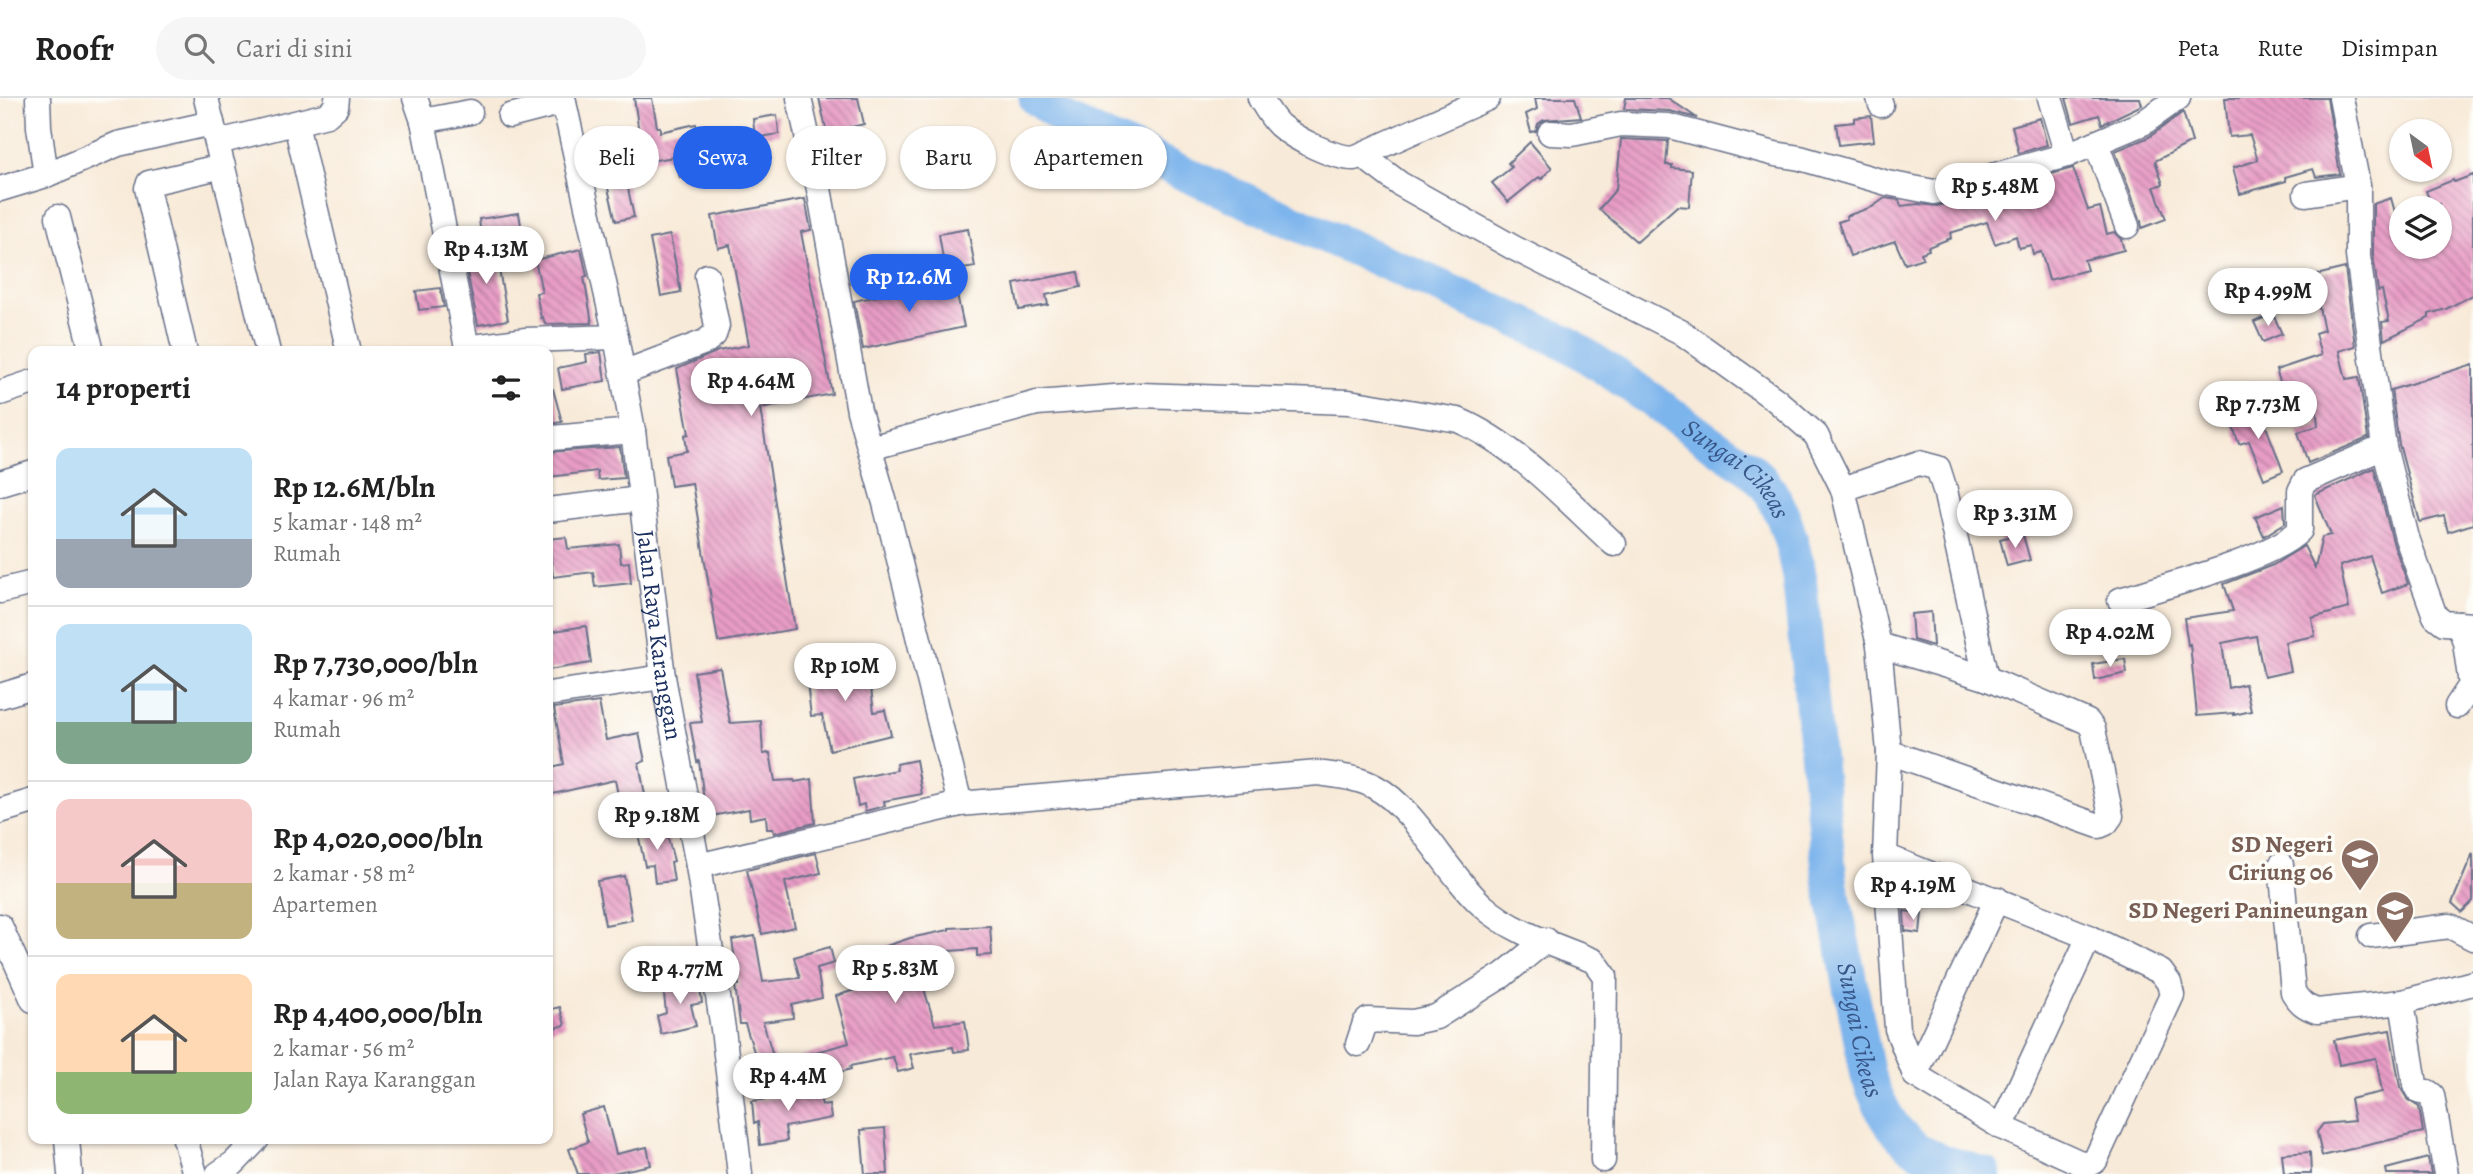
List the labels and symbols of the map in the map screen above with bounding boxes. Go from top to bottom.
north arrow [2389,119,2452,182]
pin: Rp 5.48M [1923,164,2067,223]
pin: Rp 4.13M [414,226,558,286]
pin: Rp 12.6M [837,254,981,314]
pin: Rp 4.99M [2196,268,2340,328]
pin: Rp 4.64M [679,358,823,418]
pin: Rp 7.73M [2186,382,2330,441]
water label: Sungai Cikeas [1675,410,1799,524]
pin: Rp 3.31M [1943,490,2087,550]
street label: Jalan Raya Karanggan [629,528,690,743]
pin: Rp 4.02M [2038,610,2182,669]
pin: Rp 10M [788,644,902,703]
pin: Rp 9.18M [585,792,729,852]
place label: SD Negeri Ciriung 06 [2228,828,2333,888]
school or university icon: SD Negeri Ciriung 06 [2339,837,2381,892]
pin: Rp 4.19M [1841,862,1985,922]
school or university icon: SD Negeri Panineungan [2374,889,2416,944]
place label: SD Negeri Panineungan [2128,894,2369,926]
pin: Rp 4.77M [608,946,752,1006]
pin: Rp 5.83M [823,946,967,1005]
water label: Sungai Cikeas [1829,959,1892,1103]
pin: Rp 4.4M [723,1054,853,1113]

